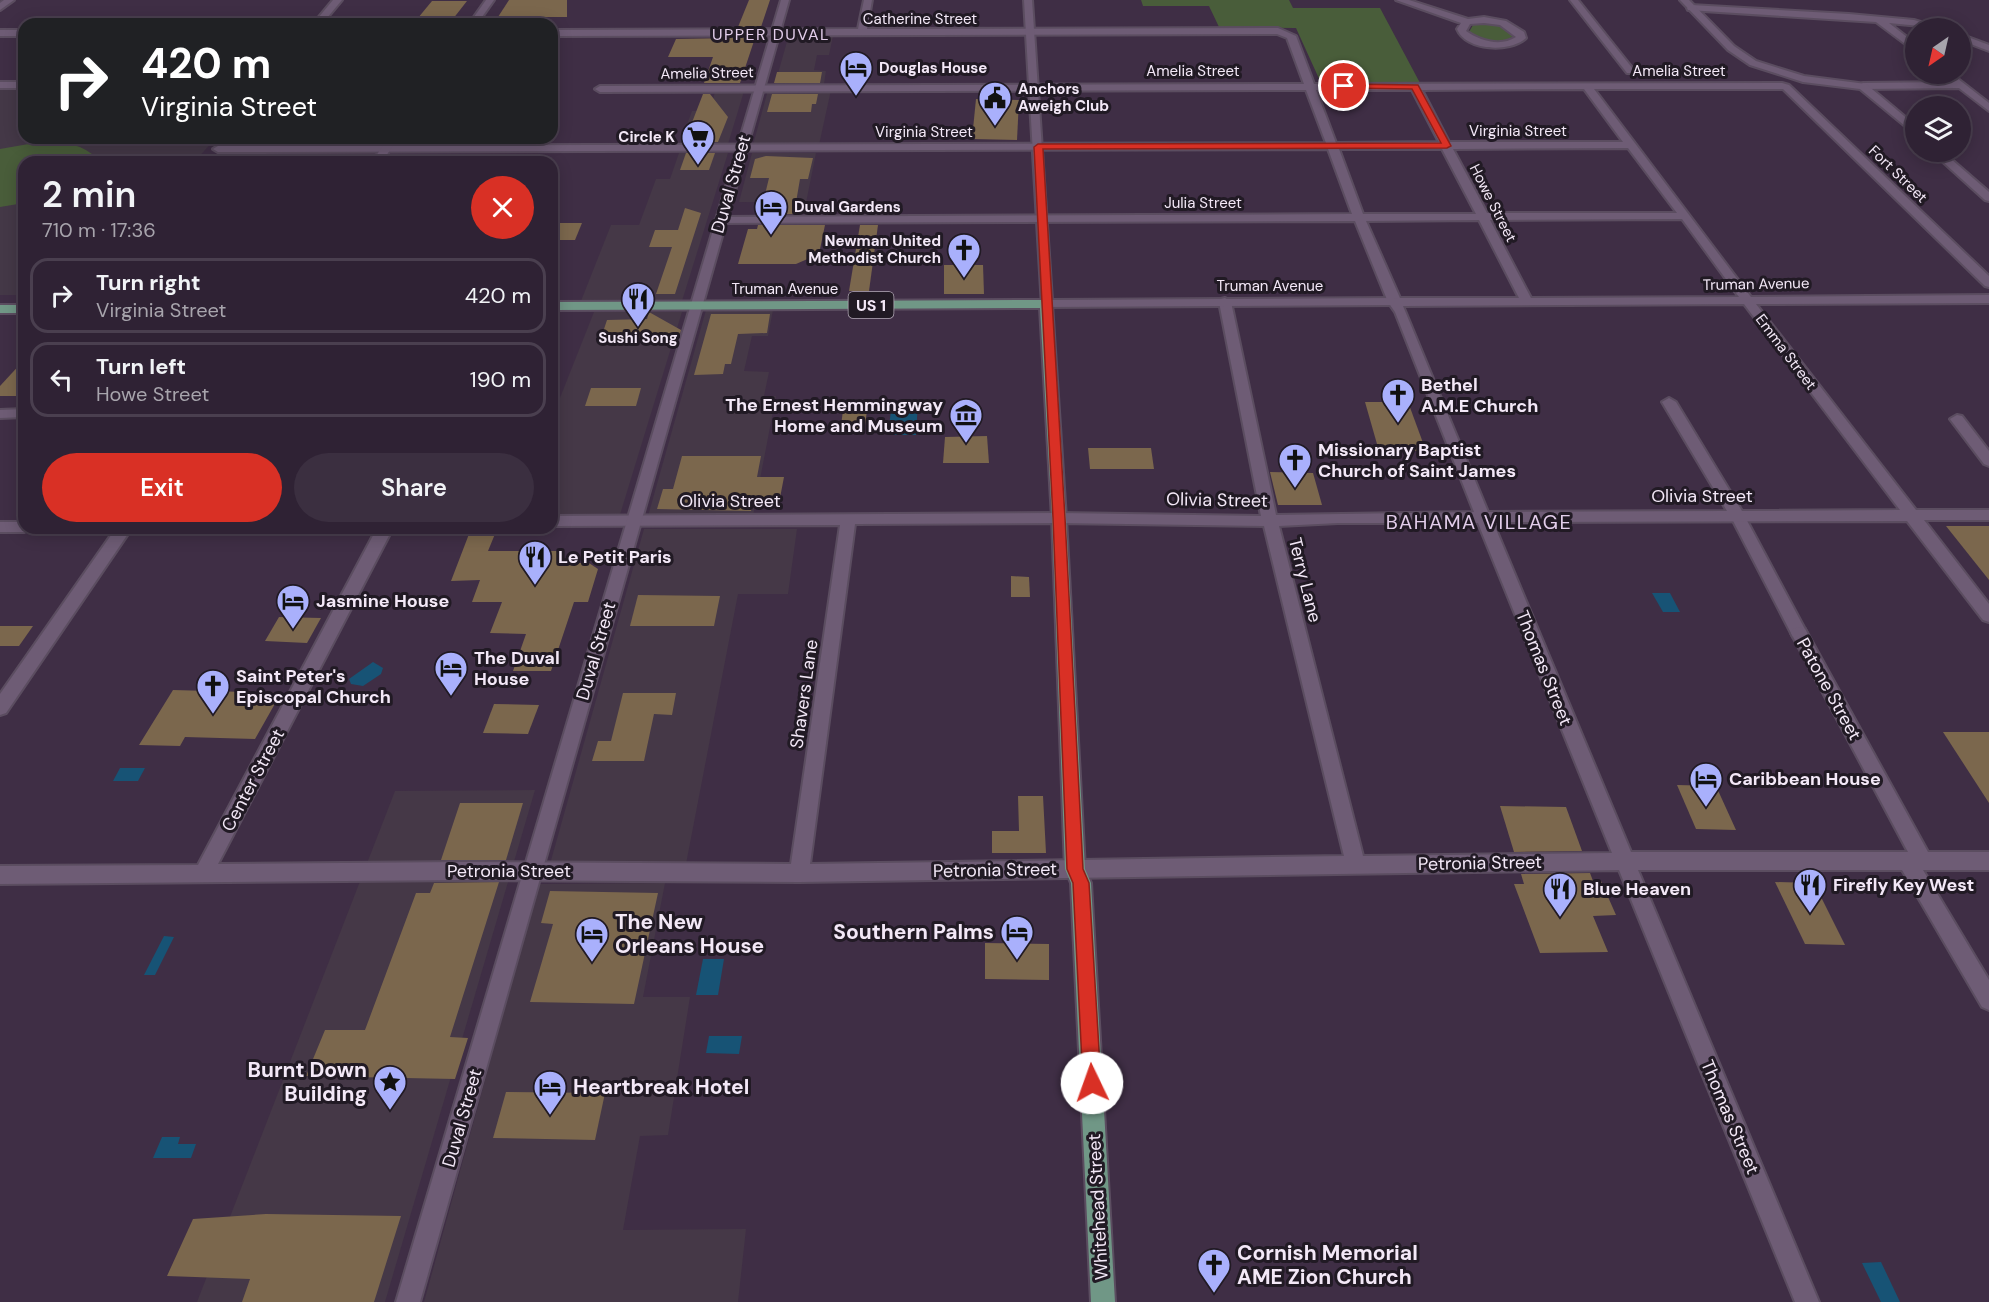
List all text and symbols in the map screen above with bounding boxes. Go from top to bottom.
street label: Catherine Street [863,9,977,29]
north arrow [1905,18,1971,84]
map controls [1905,18,1971,162]
district label: UPPER DUVAL [712,24,830,45]
text: 420 m [141,36,271,91]
icon: right [42,42,120,120]
hotel icon: Douglas House [838,50,874,97]
place label: Douglas House [879,58,987,78]
pin [1318,60,1369,111]
street label: Amelia Street [1146,61,1240,81]
street label: Amelia Street [1632,61,1726,81]
street label: Amelia Street [660,62,754,84]
icon: arrive [1327,69,1360,102]
place label: Anchors Aweigh Club [1018,79,1109,116]
public building icon: Anchors Aweigh Club [977,80,1013,127]
text: Virginia Street [141,89,317,124]
button: layers [1905,96,1971,162]
supermarket icon: Circle K [680,119,716,166]
street label: Virginia Street [1469,121,1567,141]
street label: Virginia Street [875,122,973,142]
place label: Circle K [618,127,675,147]
street label: Duval Street [705,132,757,236]
street label: Fort Street [1864,141,1932,207]
street label: Howe Street [1465,161,1521,246]
text: 2 min [42,171,136,218]
button: close [471,176,534,239]
hotel icon: Duval Gardens [753,189,789,236]
street label: Julia Street [1164,193,1242,213]
place label: Duval Gardens [794,197,901,217]
text: 710 m · 17:36 [42,217,156,243]
place label: Newman United Methodist Church [808,231,941,268]
church icon: Newman United Methodist Church [946,232,982,279]
text: Turn right [96,268,201,297]
street label: Truman Avenue [1702,273,1810,295]
street label: Truman Avenue [1217,276,1323,296]
icon: right [45,279,78,312]
street label: Truman Avenue [732,279,838,299]
text: 420 m [465,281,531,310]
restaurant icon: Sushi Song [620,281,656,328]
road number: US 1 [848,292,894,318]
text: Virginia Street [96,297,226,323]
street label: Emma Street [1751,310,1821,394]
place label: Sushi Song [598,328,678,348]
text: Turn left [96,352,186,381]
icon: left [45,363,78,396]
text: 190 m [470,365,531,394]
place label: Bethel A.M.E Church [1421,373,1538,418]
church icon: Bethel A.M.E Church [1380,377,1416,424]
text: Howe Street [96,381,209,407]
place label: The Ernest Hemmingway Home and Museum [725,393,943,438]
museum icon: The Ernest Hemmingway Home and Museum [948,397,984,444]
place label: Missionary Baptist Church of Saint James [1318,438,1516,483]
church icon: Missionary Baptist Church of Saint James [1277,442,1313,489]
button: Exit [42,453,282,522]
button: Share [294,453,534,522]
street label: Olivia Street [1651,484,1753,508]
street label: Olivia Street [1166,487,1268,513]
street label: Olivia Street [679,489,781,513]
district label: BAHAMA VILLAGE [1386,509,1572,535]
street label: Terry Lane [1283,535,1327,625]
restaurant icon: Le Petit Paris [517,539,553,586]
place label: Le Petit Paris [558,545,672,569]
hotel icon: Jasmine House [275,583,311,630]
place label: Jasmine House [316,589,449,613]
street label: Duval Street [570,599,622,703]
street label: Thomas Street [1510,607,1578,729]
street label: Patone Street [1791,634,1867,744]
street label: Shavers Lane [784,638,824,750]
place label: The Duval House [474,646,560,691]
hotel icon: The Duval House [433,650,469,697]
place label: Saint Peter's Episcopal Church [236,664,391,709]
church icon: Saint Peter's Episcopal Church [195,668,231,715]
street label: Center Street [216,725,290,835]
hotel icon: Caribbean House [1688,761,1724,808]
place label: Caribbean House [1729,767,1881,791]
street label: Petronia Street [1418,850,1542,876]
street label: Petronia Street [933,857,1057,883]
street label: Petronia Street [447,859,571,883]
restaurant icon: Firefly Key West [1792,867,1828,914]
restaurant icon: Blue Heaven [1542,871,1578,918]
place label: Firefly Key West [1833,873,1974,897]
place label: Blue Heaven [1583,877,1691,901]
place label: The New Orleans House [615,908,764,960]
hotel icon: Southern Palms [999,914,1035,961]
hotel icon: The New Orleans House [574,916,610,963]
place label: Southern Palms [833,918,994,946]
position arrow [1060,1051,1124,1115]
place label: Burnt Down Building [248,1056,367,1108]
street label: Thomas Street [1695,1056,1765,1178]
place icon: Burnt Down Building [372,1064,408,1111]
street label: Duval Street [436,1066,488,1170]
hotel icon: Heartbreak Hotel [532,1069,568,1116]
place label: Heartbreak Hotel [573,1073,749,1101]
street label: Whitehead Street [1082,1133,1114,1281]
place label: Cornish Memorial AME Zion Church [1237,1239,1418,1291]
church icon: Cornish Memorial AME Zion Church [1196,1247,1232,1294]

